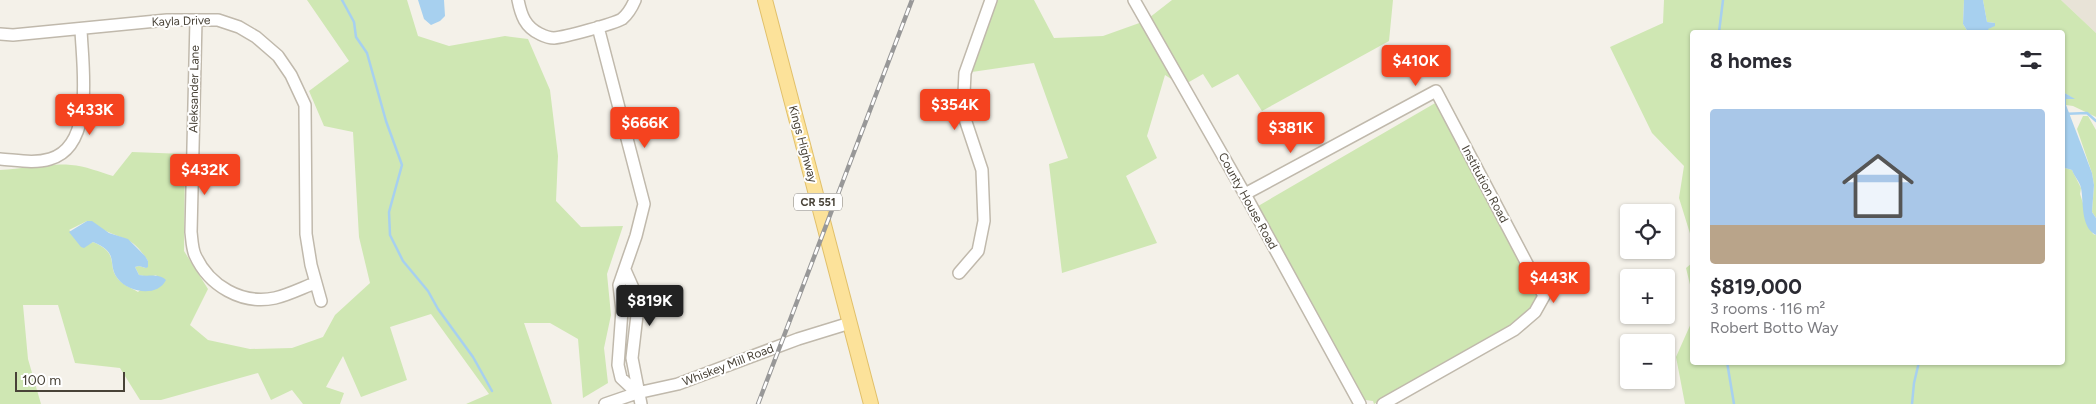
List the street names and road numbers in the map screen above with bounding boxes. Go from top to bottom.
street label: Kayla Drive [151,13,211,29]
street label: Aleksander Lane [186,45,202,133]
street label: Kings Highway [786,104,820,185]
street label: Institution Road [1459,143,1511,225]
street label: County House Road [1216,150,1280,252]
road number: CR 551 [794,193,842,210]
street label: Whiskey Mill Road [680,341,776,389]

